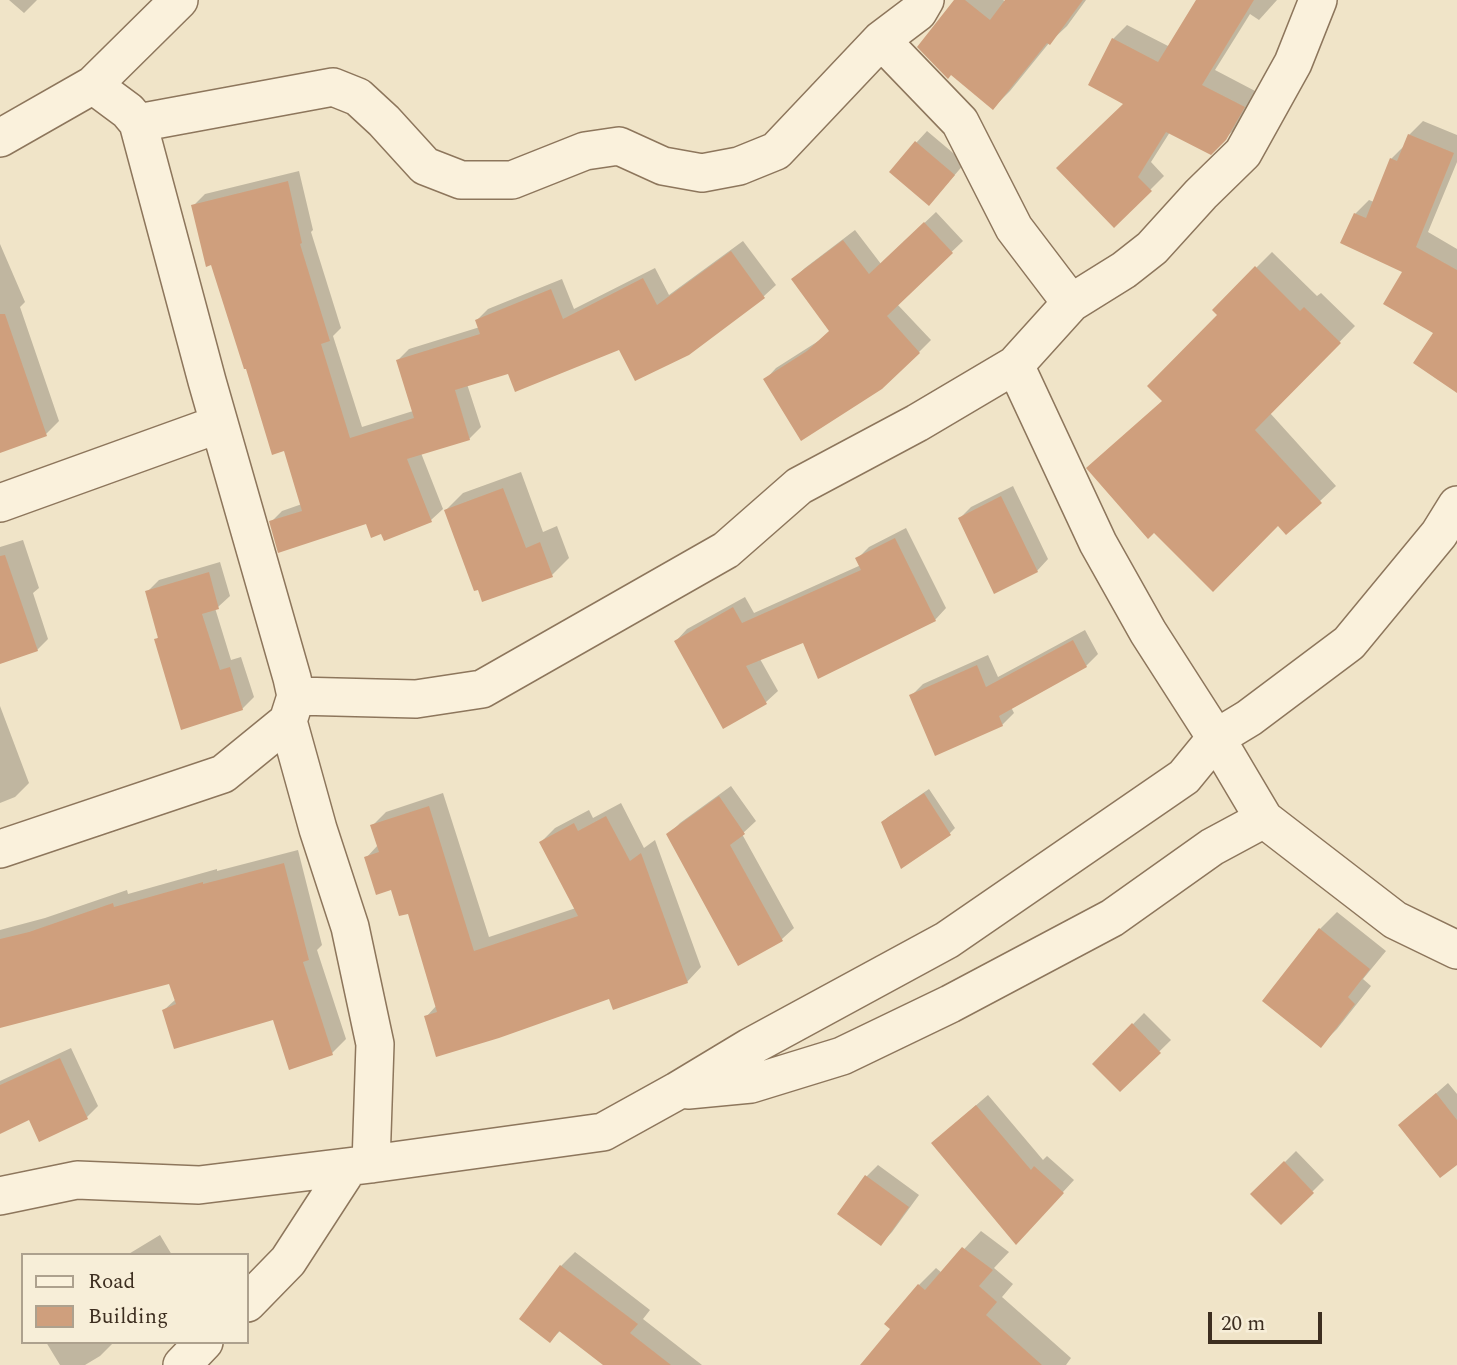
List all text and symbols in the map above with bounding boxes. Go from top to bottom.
legend [21,1253,248,1344]
text: Road [88,1266,135,1298]
scale bar [1212,1298,1326,1342]
text: Building [88,1301,168,1333]
text: 20 m [1221,1308,1265,1340]

